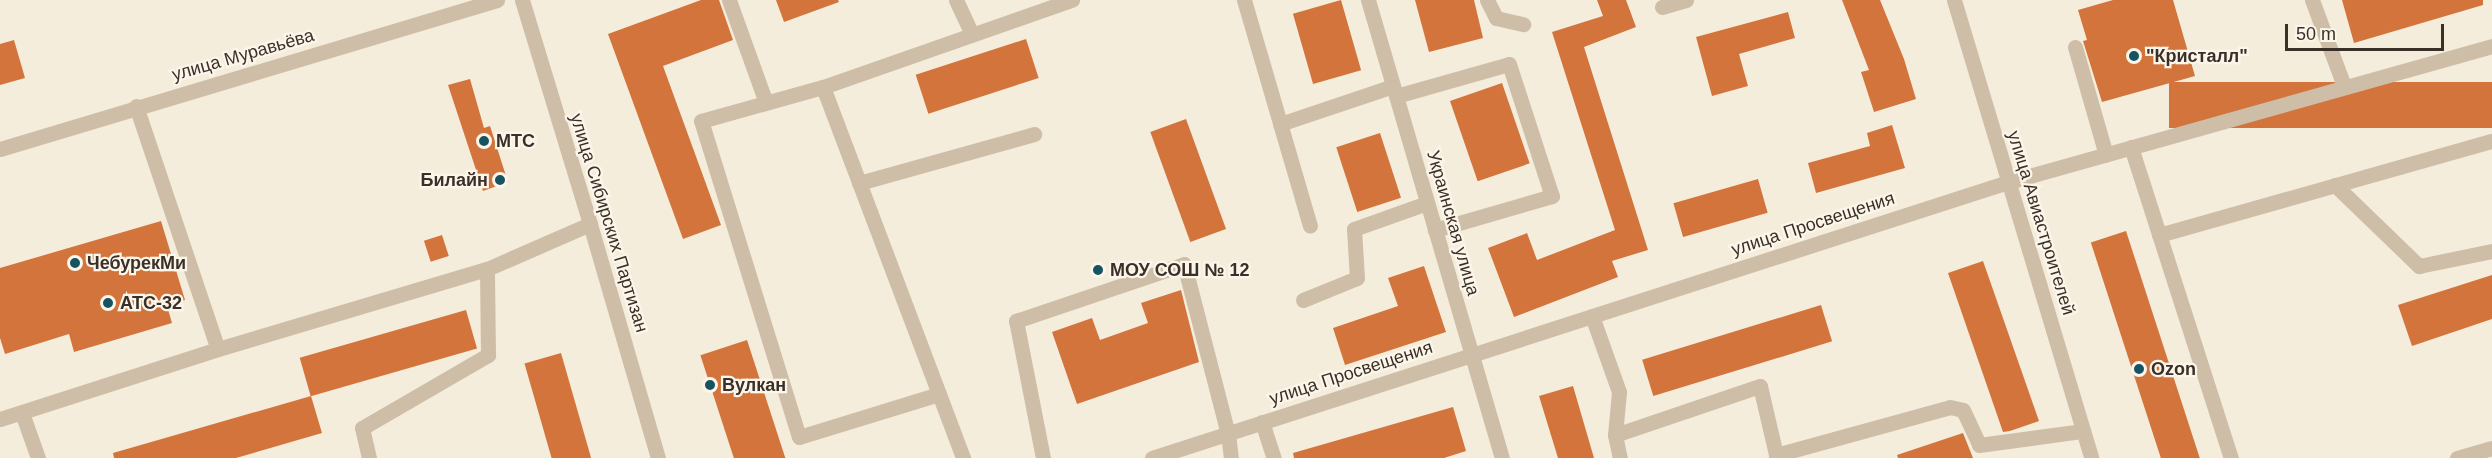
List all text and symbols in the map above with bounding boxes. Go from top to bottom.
scale bar [2288,12,2447,50]
street label: улица Муравьёва [169,24,317,86]
text: 50 m [2296,24,2336,44]
place label: "Кристалл" [2146,45,2248,67]
marker: "Кристалл" [2127,49,2141,63]
street label: улица Сибирских Партизан [565,111,653,335]
street label: улица Авиастроителей [2003,128,2079,318]
place label: МТС [496,130,535,152]
marker: МТС [477,134,491,148]
street label: Украинская улица [1422,148,1484,298]
place label: Билайн [421,169,488,191]
marker: Билайн [493,173,507,187]
street label: улица Просвещения [1729,187,1897,261]
place label: ЧебурекМи [87,252,186,274]
marker: ЧебурекМи [68,256,82,270]
place label: МОУ СОШ № 12 [1110,259,1249,281]
marker: МОУ СОШ № 12 [1091,263,1105,277]
place label: АТС-32 [120,292,182,314]
marker: АТС-32 [101,296,115,310]
street label: улица Просвещения [1267,336,1435,410]
place label: Ozon [2151,358,2196,380]
marker: Ozon [2132,362,2146,376]
place label: Вулкан [722,374,786,396]
marker: Вулкан [703,378,717,392]

